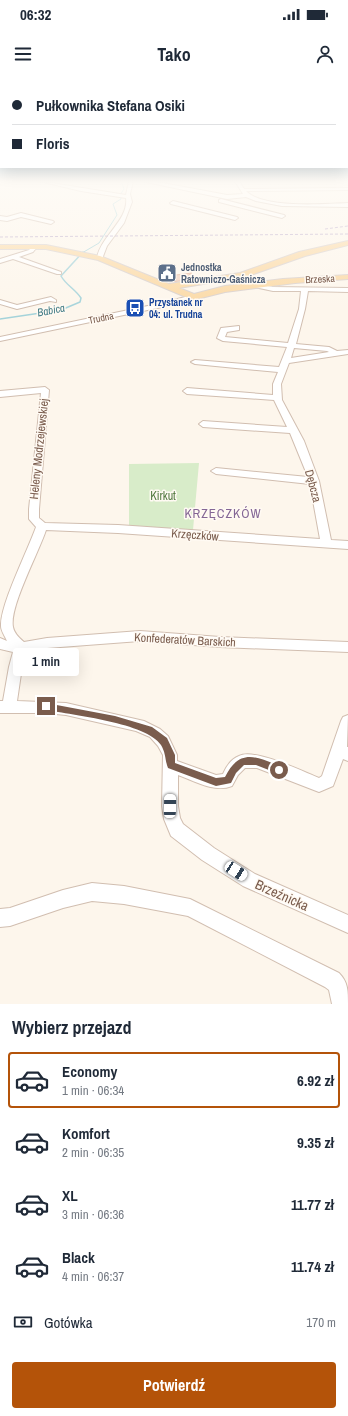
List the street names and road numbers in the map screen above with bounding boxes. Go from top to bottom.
street label: Brzeska [305,272,336,286]
street label: Trudna [87,309,115,327]
street label: Heleny Modrzejewskiej [26,398,52,500]
street label: Dębcza [301,468,325,505]
street label: Krzęczków [171,525,220,545]
street label: Konfederatów Barskich [134,629,236,651]
street label: Brzeźnicka [252,875,312,915]

